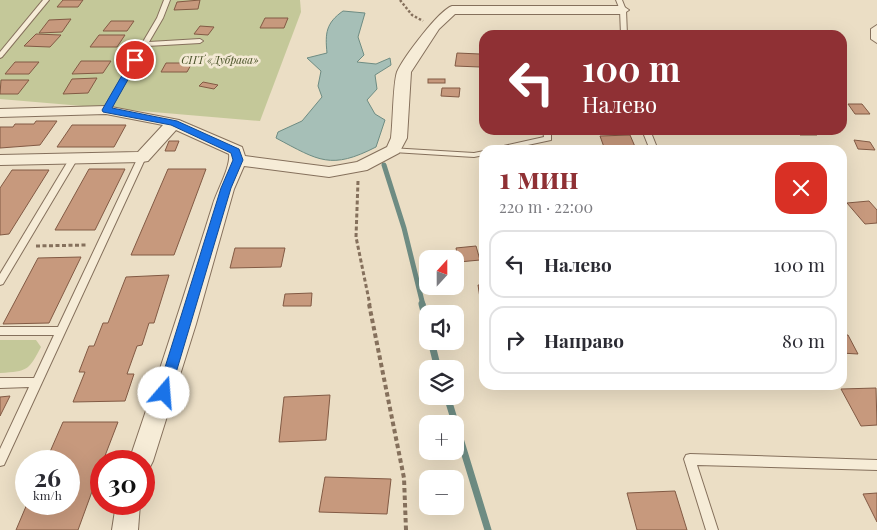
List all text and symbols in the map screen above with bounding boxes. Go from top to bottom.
pin [114,39,156,81]
text: 100 m [582,44,680,91]
icon: arrive [121,46,149,74]
icon: left [499,50,564,115]
park label: СНТ «Дубрава» [181,52,259,67]
text: Налево [582,89,657,119]
text: 1 мин [499,157,579,197]
button: close [775,162,827,214]
text: 220 m · 22:00 [499,196,593,217]
north arrow [419,250,464,295]
map controls [419,250,464,515]
icon: left [501,250,529,278]
text: Налево [544,251,612,277]
text: 100 m [774,251,825,277]
button: sound [419,305,464,350]
icon: right [501,326,529,354]
text: Направо [544,327,624,353]
text: 80 m [782,327,825,353]
button: layers [419,360,464,405]
position arrow [137,366,189,418]
button: + [419,415,464,460]
speed limit sign: 30 [90,450,155,515]
text: 26 [34,460,61,493]
button: − [419,470,464,515]
text: km/h [33,487,62,503]

